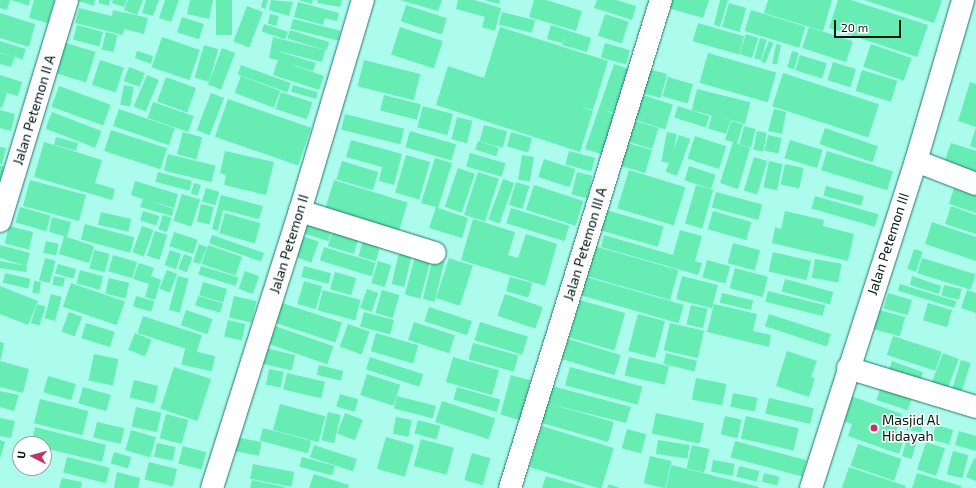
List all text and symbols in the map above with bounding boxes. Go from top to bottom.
scale bar [836,12,903,38]
text: 20 m [841,20,868,34]
street label: Jalan Petemon II A [9,53,59,167]
street label: Jalan Petemon III A [560,185,610,303]
street label: Jalan Petemon III [864,191,912,297]
street label: Jalan Petemon II [266,192,312,296]
place label: Masjid Al Hidayah [882,412,940,444]
marker: Masjid Al Hidayah [869,423,879,433]
north arrow [12,436,52,476]
text: U [14,450,27,459]

